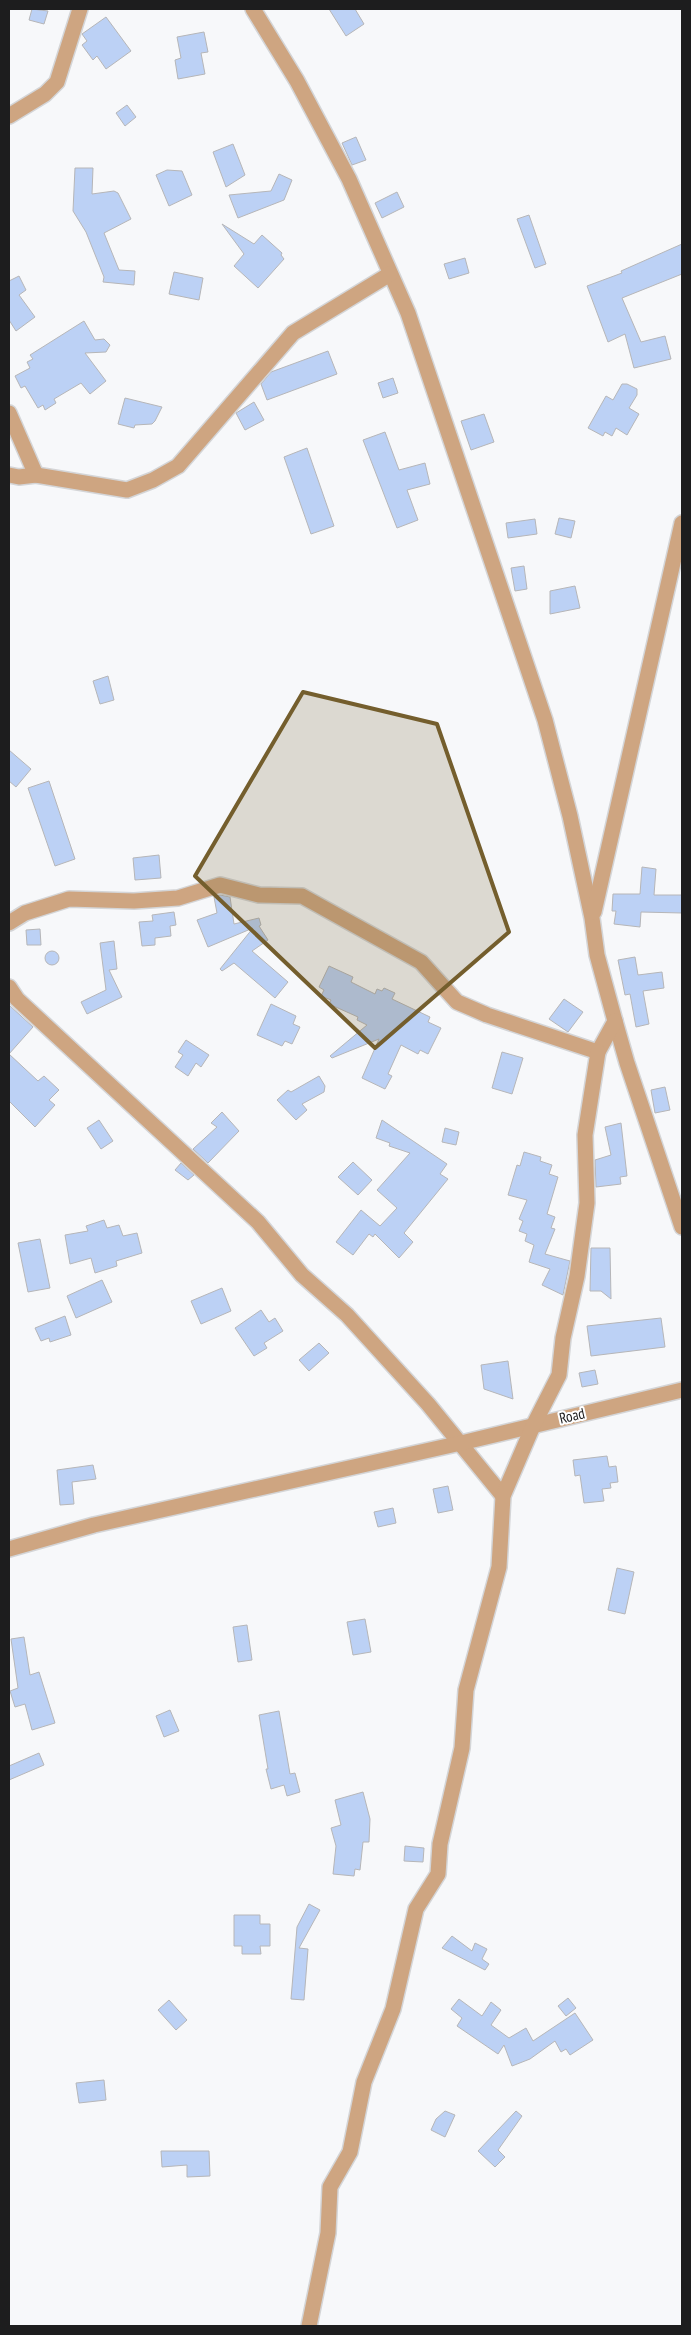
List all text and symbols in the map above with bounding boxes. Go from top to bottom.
street label: Road [557,1403,586,1428]

